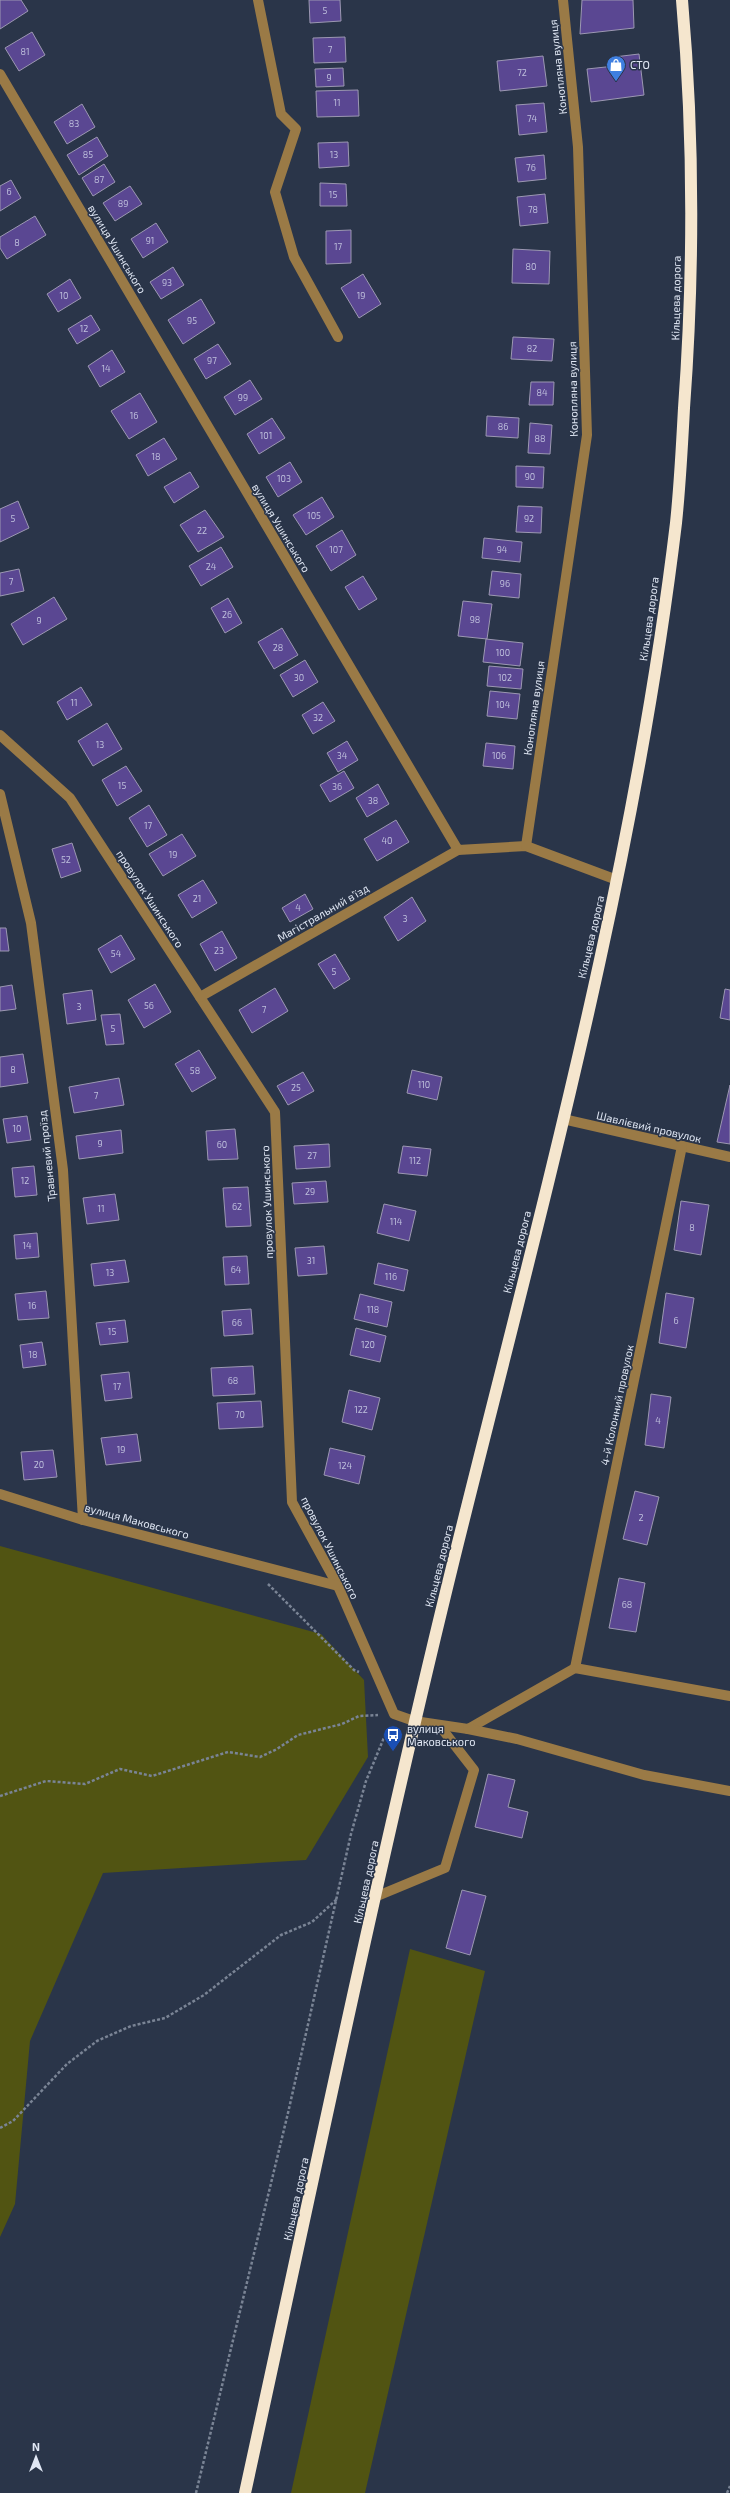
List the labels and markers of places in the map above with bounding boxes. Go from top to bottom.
shop icon: СТО [605,54,627,82]
place label: СТО [630,58,650,71]
place label: вулиця Маковського [407,1722,475,1748]
bus stop icon: вулиця Маковського [382,1724,404,1752]

